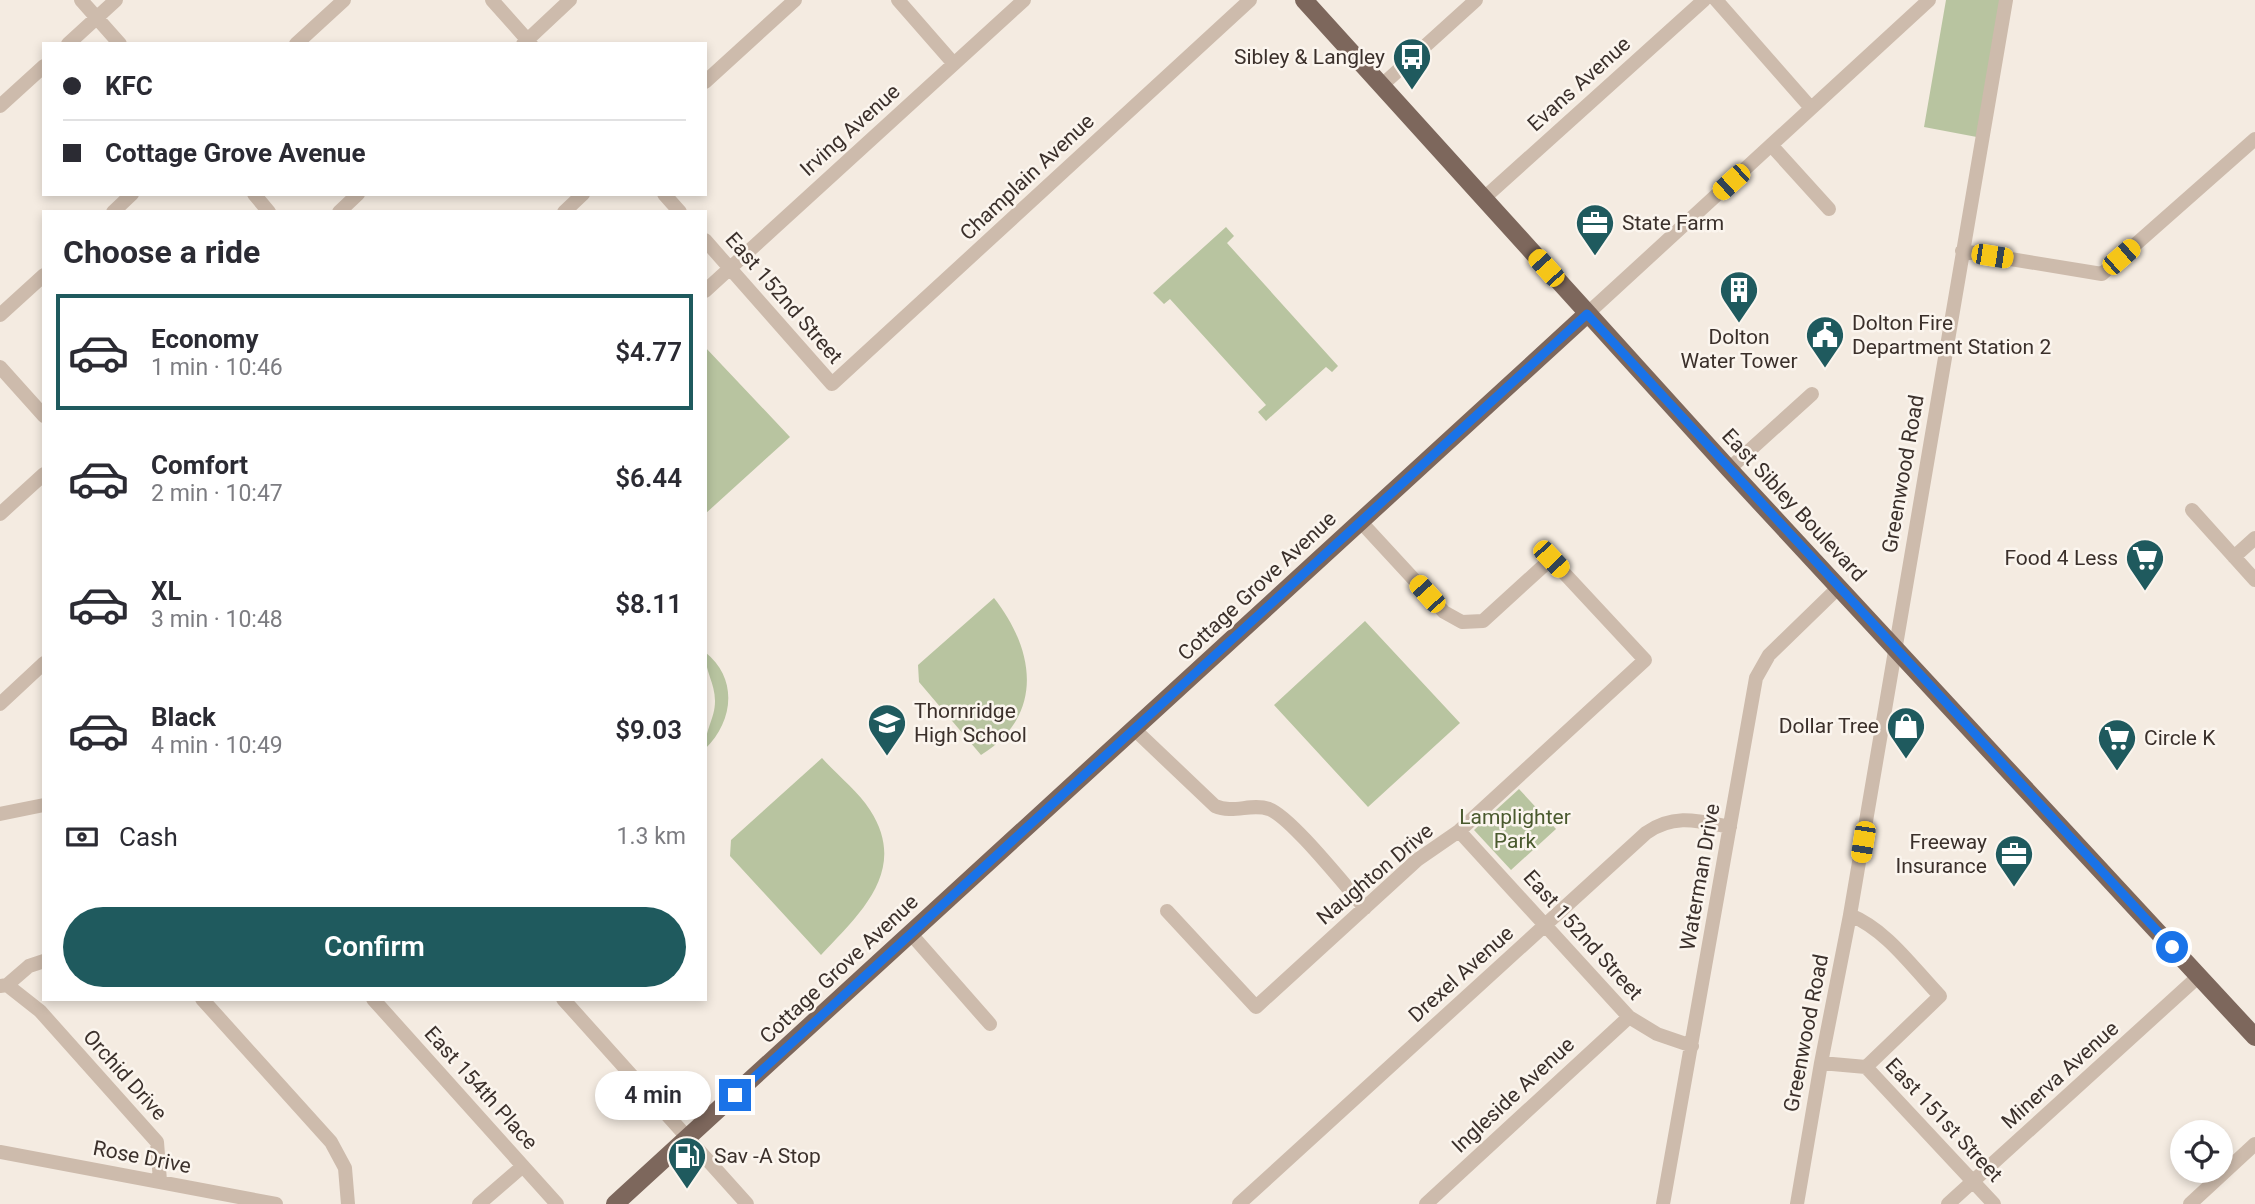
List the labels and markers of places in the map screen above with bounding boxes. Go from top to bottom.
bus stop icon: Sibley & Langley [1391,36,1433,91]
place label: Sibley & Langley [1234,45,1385,69]
office icon: State Farm [1574,202,1616,257]
place label: State Farm [1622,211,1724,235]
building icon: Dolton Water Tower [1718,269,1760,324]
place label: Dolton Fire Department Station 2 [1852,311,2051,359]
public building icon: Dolton Fire Department Station 2 [1804,314,1846,369]
place label: Dolton Water Tower [1680,325,1798,373]
supermarket icon: Food 4 Less [2124,537,2166,592]
place label: Food 4 Less [2004,546,2118,570]
place label: Thornridge High School [914,699,1027,747]
school or university icon: Thornridge High School [866,702,908,757]
shop icon: Dollar Tree [1885,705,1927,760]
place label: Dollar Tree [1779,714,1879,738]
supermarket icon: Circle K [2096,717,2138,772]
place label: Circle K [2144,726,2216,750]
place label: Freeway Insurance [1895,830,1987,878]
office icon: Freeway Insurance [1993,833,2035,888]
fuel station icon: Sav -A Stop [666,1135,708,1190]
place label: Sav -A Stop [714,1144,821,1168]

